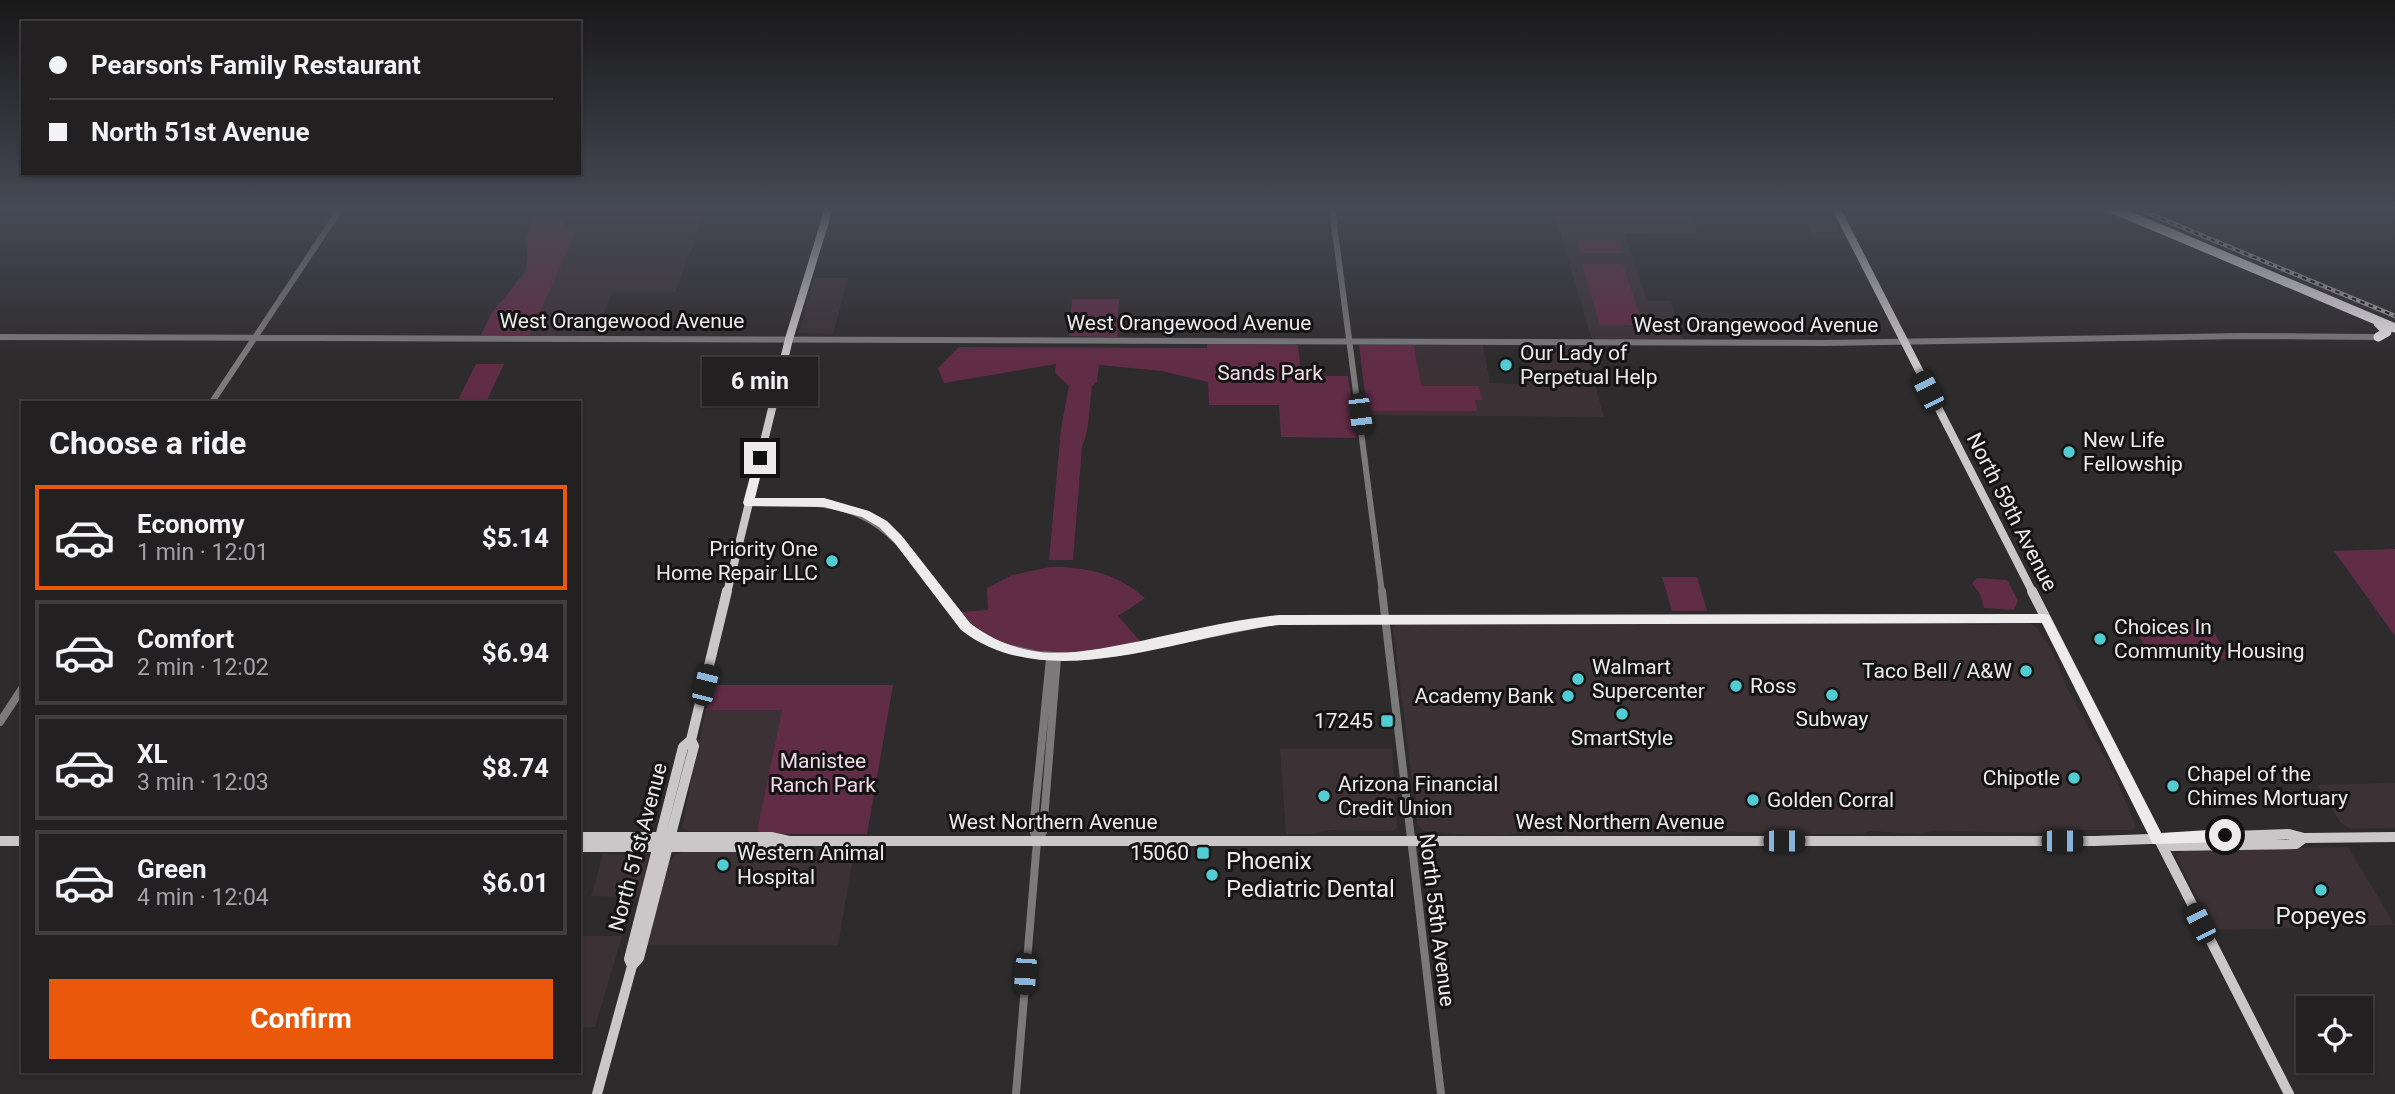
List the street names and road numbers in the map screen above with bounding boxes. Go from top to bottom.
street label: West Orangewood Avenue [500,309,744,333]
street label: West Orangewood Avenue [1067,311,1311,335]
street label: West Orangewood Avenue [1634,313,1878,337]
street label: North 59th Avenue [1962,429,2062,595]
street label: North 51st Avenue [604,760,672,934]
street label: West Northern Avenue [948,810,1158,834]
street label: West Northern Avenue [1515,810,1725,834]
street label: North 55th Avenue [1414,832,1460,1008]

